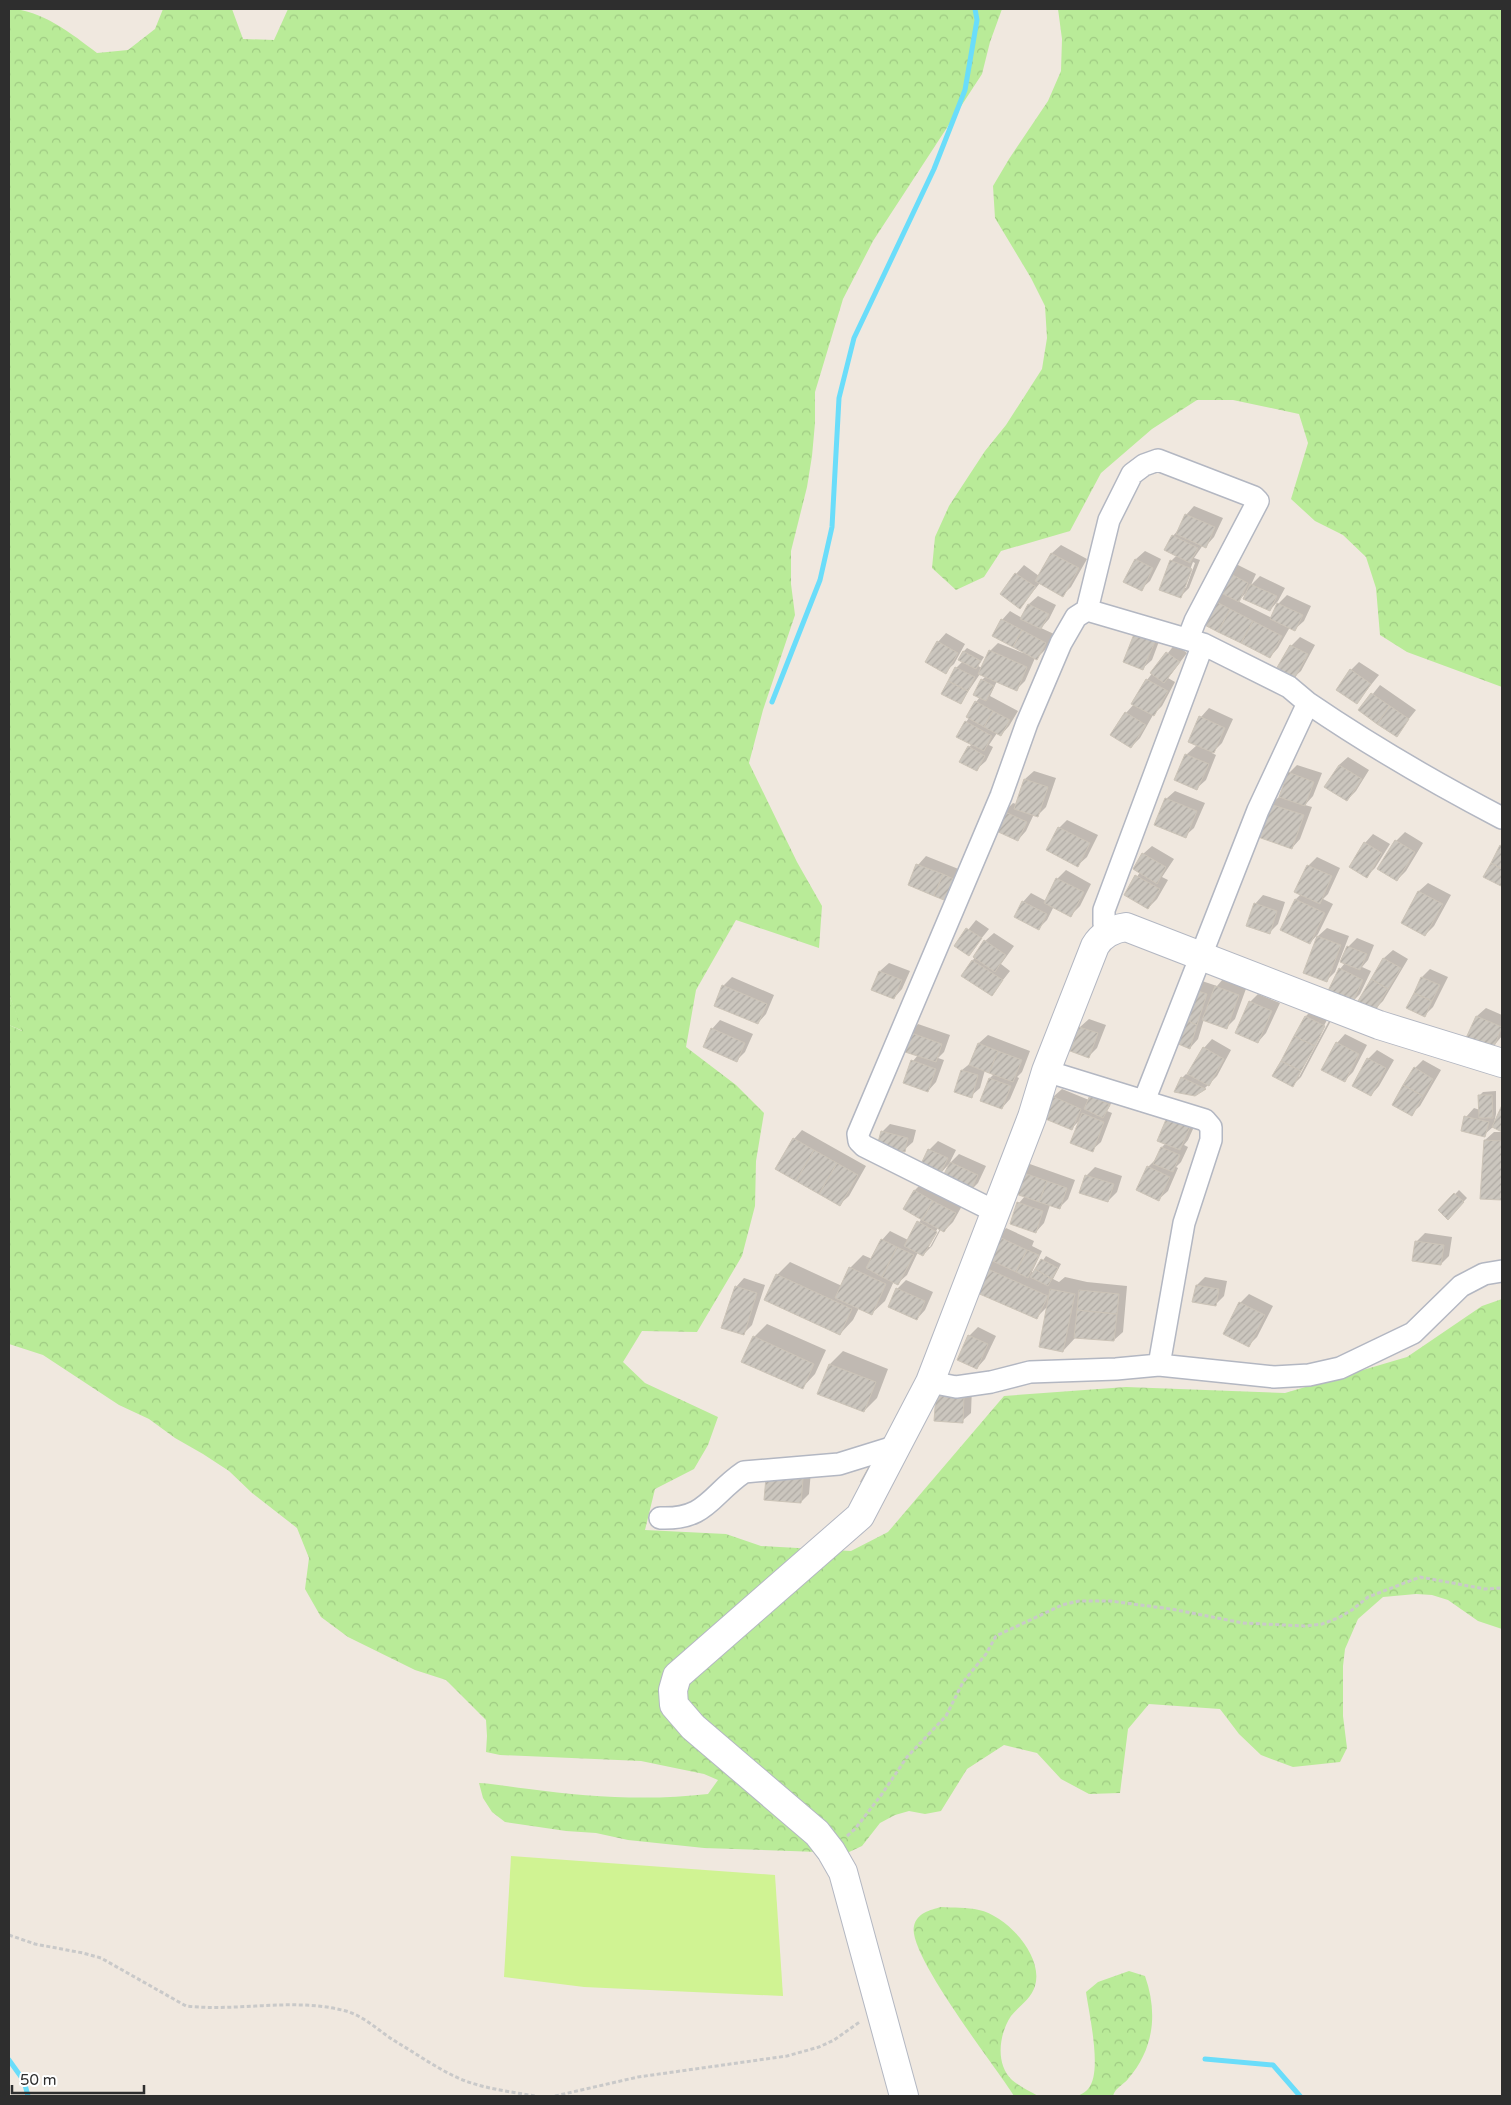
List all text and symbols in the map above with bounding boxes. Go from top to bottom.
scale bar [12,2062,145,2094]
text: 50 m [20,2071,57,2089]

